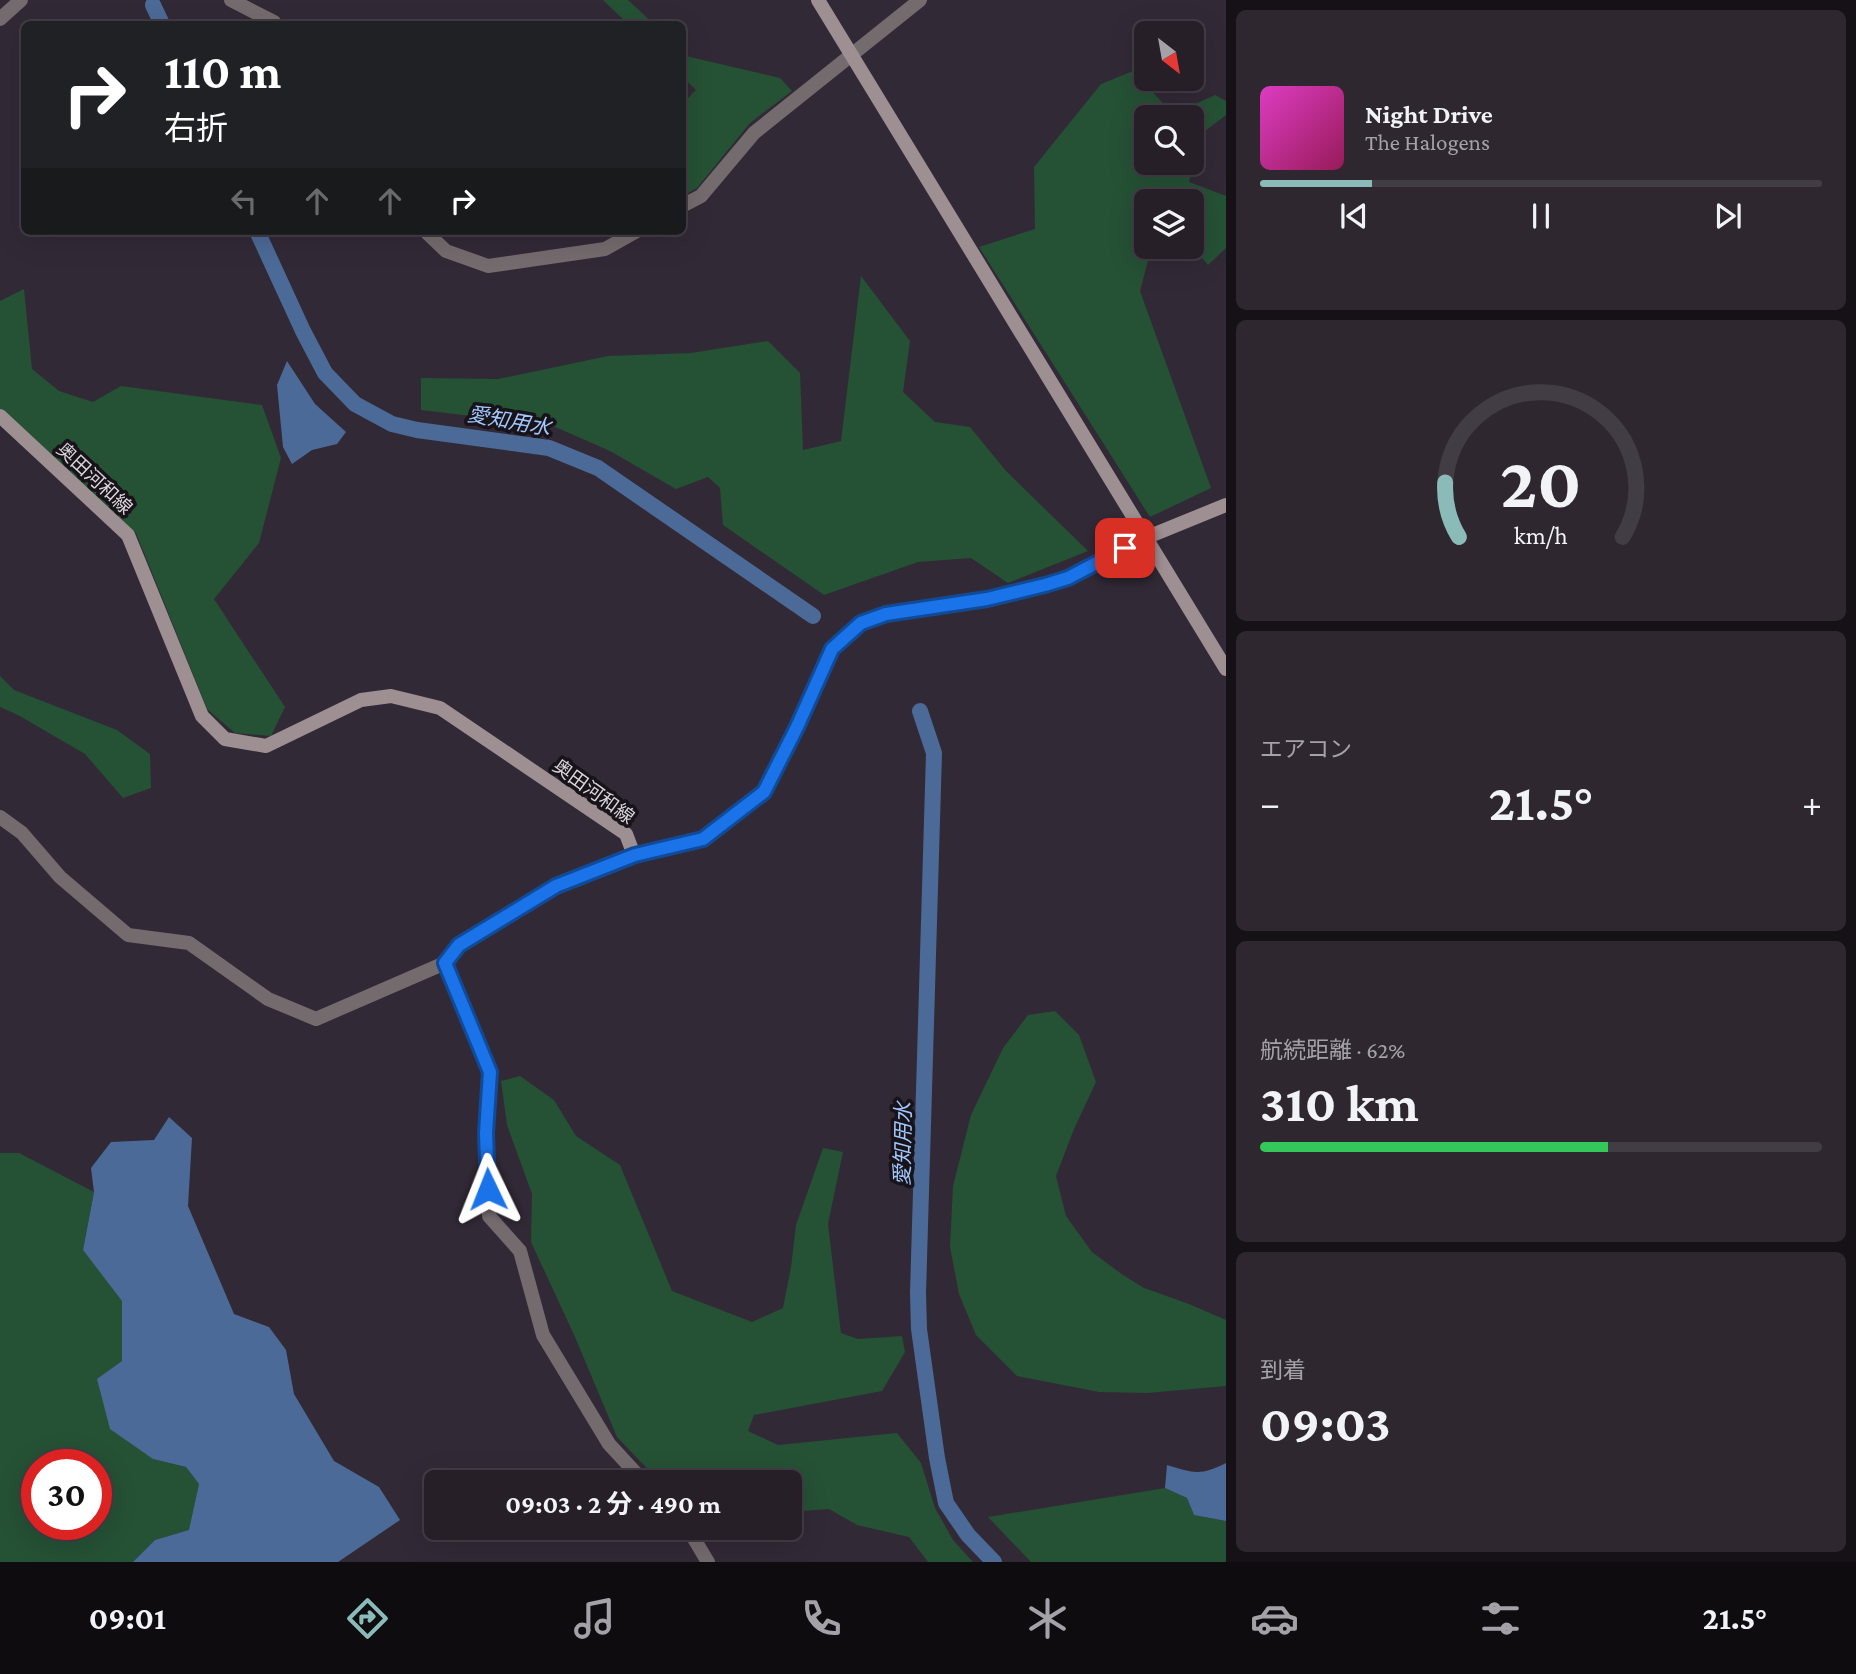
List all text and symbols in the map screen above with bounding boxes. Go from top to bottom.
north arrow [1134,21,1204,91]
map controls [1134,21,1204,259]
text: 110 m [164,44,281,99]
icon: right [49,49,140,140]
text: Night Drive [1365,100,1493,129]
button: search [1134,105,1204,175]
text: 右折 [164,110,228,146]
text: The Halogens [1365,129,1490,155]
icon: left [225,182,263,220]
icon: ahead [298,182,336,220]
icon: ahead [371,182,409,220]
icon: right [444,182,482,220]
button: layers [1134,189,1204,259]
icon: previous [1335,197,1373,235]
icon: pause [1522,197,1560,235]
icon: next [1709,197,1747,235]
water label: 愛知用水 [466,402,554,440]
street label: 奥田河和線 [53,438,137,518]
text: 20 [1500,442,1582,523]
pin [1095,518,1155,578]
text: km/h [1514,521,1568,548]
icon: arrive [1106,529,1144,567]
text: エアコン [1260,736,1352,762]
street label: 奥田河和線 [549,755,638,828]
text: 21.5° [1489,773,1594,831]
text: − [1260,782,1280,824]
text: + [1802,782,1822,824]
text: 航続距離 · 62% [1260,1037,1405,1063]
text: 310 km [1260,1074,1419,1132]
water label: 愛知用水 [890,1100,916,1186]
position arrow [451,1152,525,1226]
text: 到着 [1260,1357,1306,1383]
text: 09:03 [1260,1394,1391,1452]
speed limit sign: 30 [21,1449,112,1540]
text: 09:03 · 2 分 · 490 m [505,1490,721,1519]
icon: directions [343,1594,392,1643]
icon: music [570,1594,619,1643]
icon: phone [797,1594,846,1643]
icon: climate [1023,1594,1072,1643]
icon: car [1250,1594,1299,1643]
icon: filters [1476,1594,1525,1643]
text: 09:01 [89,1600,166,1636]
text: 21.5° [1703,1600,1767,1636]

